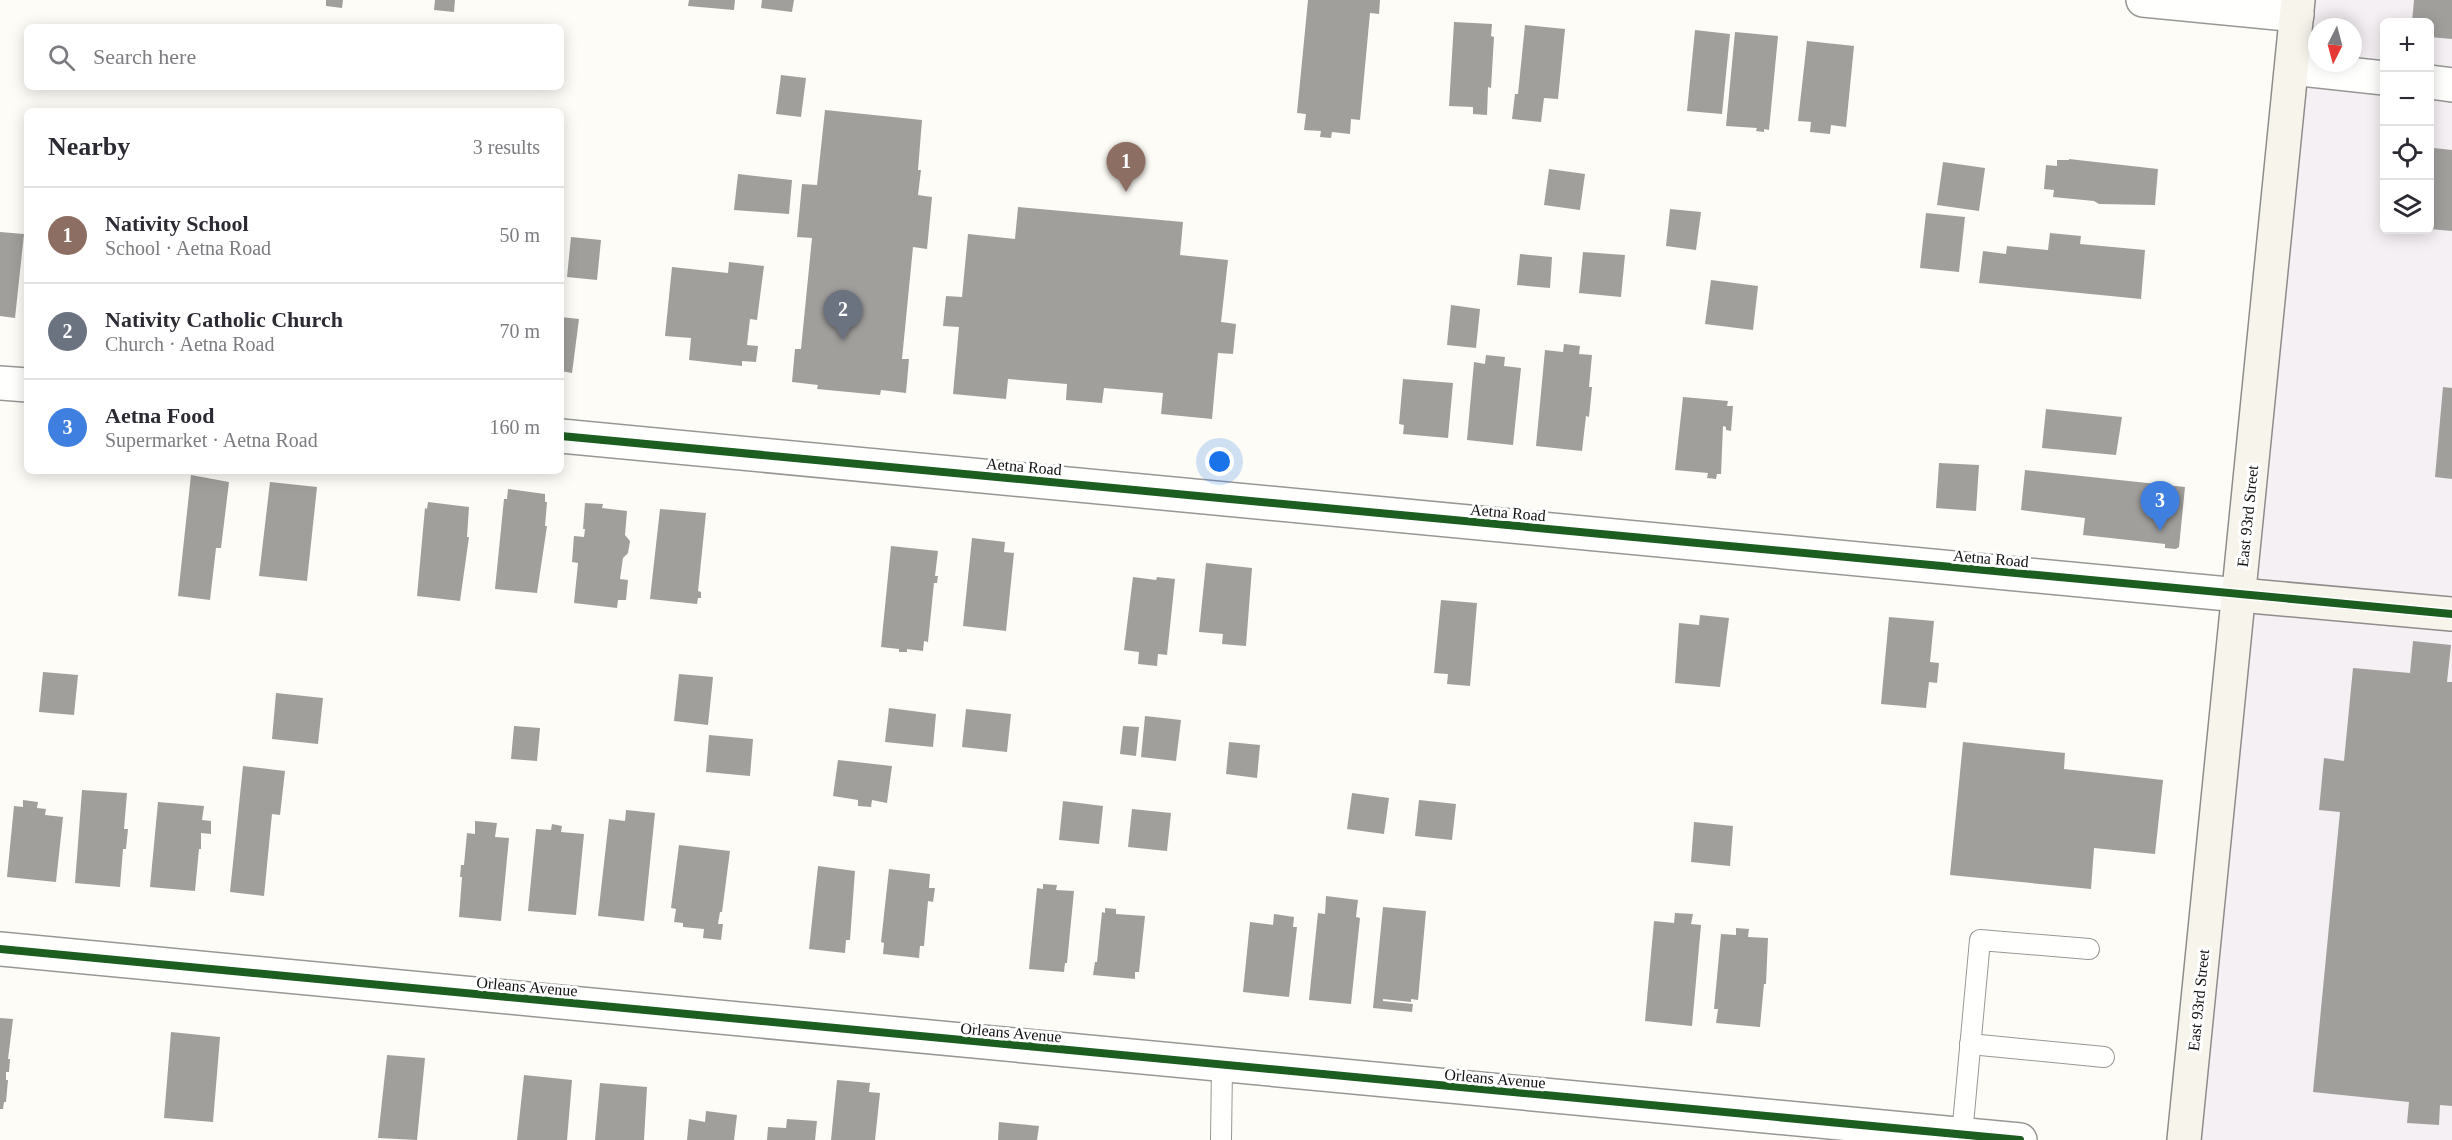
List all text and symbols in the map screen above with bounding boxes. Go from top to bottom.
north arrow [2308,18,2362,72]
map controls [2380,18,2434,234]
button: + [2380,18,2434,72]
search box [24,24,564,90]
icon: search [45,41,78,74]
text: Search here [93,44,196,69]
button: − [2380,72,2434,126]
button: locate [2380,126,2434,180]
text: Nearby [48,132,130,161]
text: 3 results [473,136,540,158]
pin: 1 [1106,142,1146,192]
button: layers [2380,180,2434,234]
text: Nativity School [105,211,249,236]
text: 1 [63,224,73,246]
text: 50 m [499,224,540,246]
text: School · Aetna Road [105,237,271,259]
pin: 2 [824,290,862,340]
text: Nativity Catholic Church [105,307,343,332]
text: 2 [63,320,73,342]
text: 70 m [499,320,540,342]
text: Church · Aetna Road [105,333,274,355]
text: Aetna Food [105,403,214,428]
text: 3 [63,416,73,438]
text: 160 m [489,416,540,438]
text: Supermarket · Aetna Road [105,429,318,451]
your location [1205,447,1234,476]
street label: Aetna Road [985,455,1063,478]
street label: East 93rd Street [2234,464,2261,568]
pin: 3 [2140,482,2180,531]
street label: Aetna Road [1469,501,1547,524]
street label: Aetna Road [1952,547,2030,570]
street label: East 93rd Street [2185,948,2212,1052]
street label: Orleans Avenue [476,974,578,999]
street label: Orleans Avenue [960,1020,1062,1045]
street label: Orleans Avenue [1444,1066,1546,1091]

